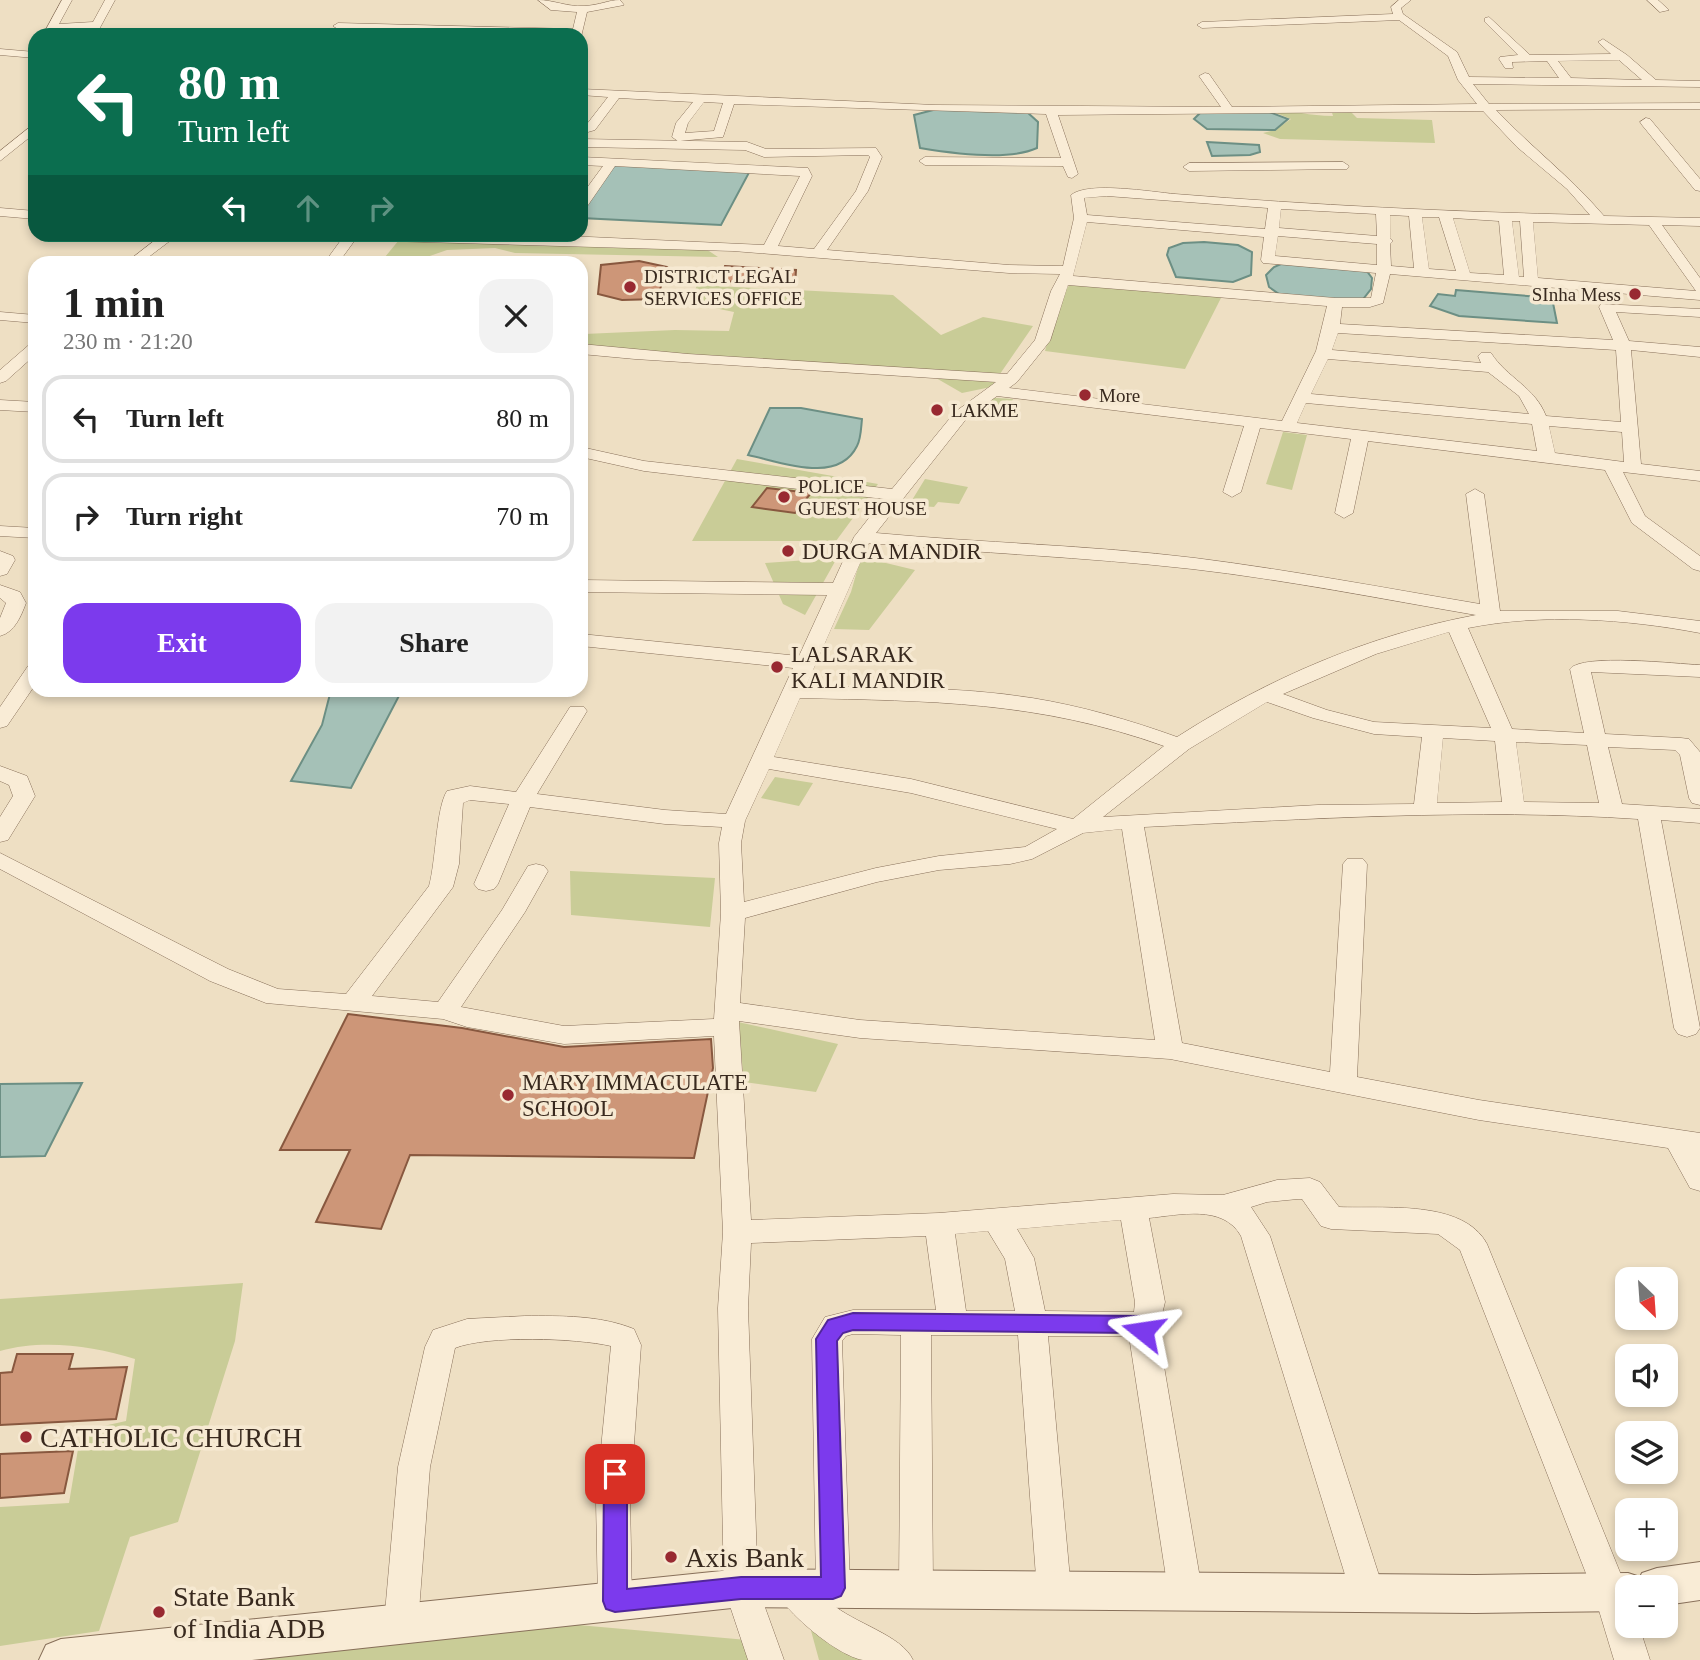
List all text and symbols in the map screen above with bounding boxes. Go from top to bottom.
text: 80 m [178,55,280,110]
icon: left [63,56,154,147]
text: Turn left [178,113,290,149]
icon: left [216,189,254,227]
icon: ahead [289,189,327,227]
icon: right [362,189,400,227]
place label: DISTRICT LEGAL SERVICES OFFICE [644,266,802,309]
button: close [479,279,553,353]
marker: DISTRICT LEGAL SERVICES OFFICE [622,279,638,295]
text: 1 min [63,280,165,326]
place label: SInha Mess [1532,284,1621,305]
marker: SInha Mess [1627,286,1643,302]
text: 230 m · 21:20 [63,329,193,354]
place label: More [1099,385,1140,406]
marker: More [1077,387,1093,403]
icon: left [67,400,105,438]
place label: LAKME [951,400,1019,421]
marker: LAKME [929,402,945,418]
text: Turn left [126,404,224,433]
text: 80 m [496,404,549,433]
place label: POLICE GUEST HOUSE [798,476,927,519]
marker: POLICE GUEST HOUSE [776,489,792,505]
icon: right [67,498,105,536]
text: Turn right [126,502,243,531]
text: 70 m [496,502,549,531]
place label: DURGA MANDIR [802,539,982,564]
marker: DURGA MANDIR [780,543,796,559]
button: Exit [63,603,301,683]
button: Share [315,603,553,683]
place label: LALSARAK KALI MANDIR [791,642,946,693]
marker: LALSARAK KALI MANDIR [769,659,785,675]
place label: MARY IMMACULATE SCHOOL [522,1070,748,1121]
marker: MARY IMMACULATE SCHOOL [500,1087,516,1103]
north arrow [1615,1267,1678,1330]
map controls [1615,1267,1678,1638]
position arrow [1106,1294,1180,1368]
button: sound [1615,1344,1678,1407]
button: layers [1615,1421,1678,1484]
place label: CATHOLIC CHURCH [40,1422,302,1453]
marker: CATHOLIC CHURCH [18,1429,34,1445]
pin [585,1444,645,1504]
icon: arrive [596,1455,634,1493]
button: + [1615,1498,1678,1561]
place label: Axis Bank [685,1542,804,1573]
marker: Axis Bank [663,1549,679,1565]
button: − [1615,1575,1678,1638]
place label: State Bank of India ADB [173,1581,325,1644]
marker: State Bank of India ADB [151,1604,167,1620]

